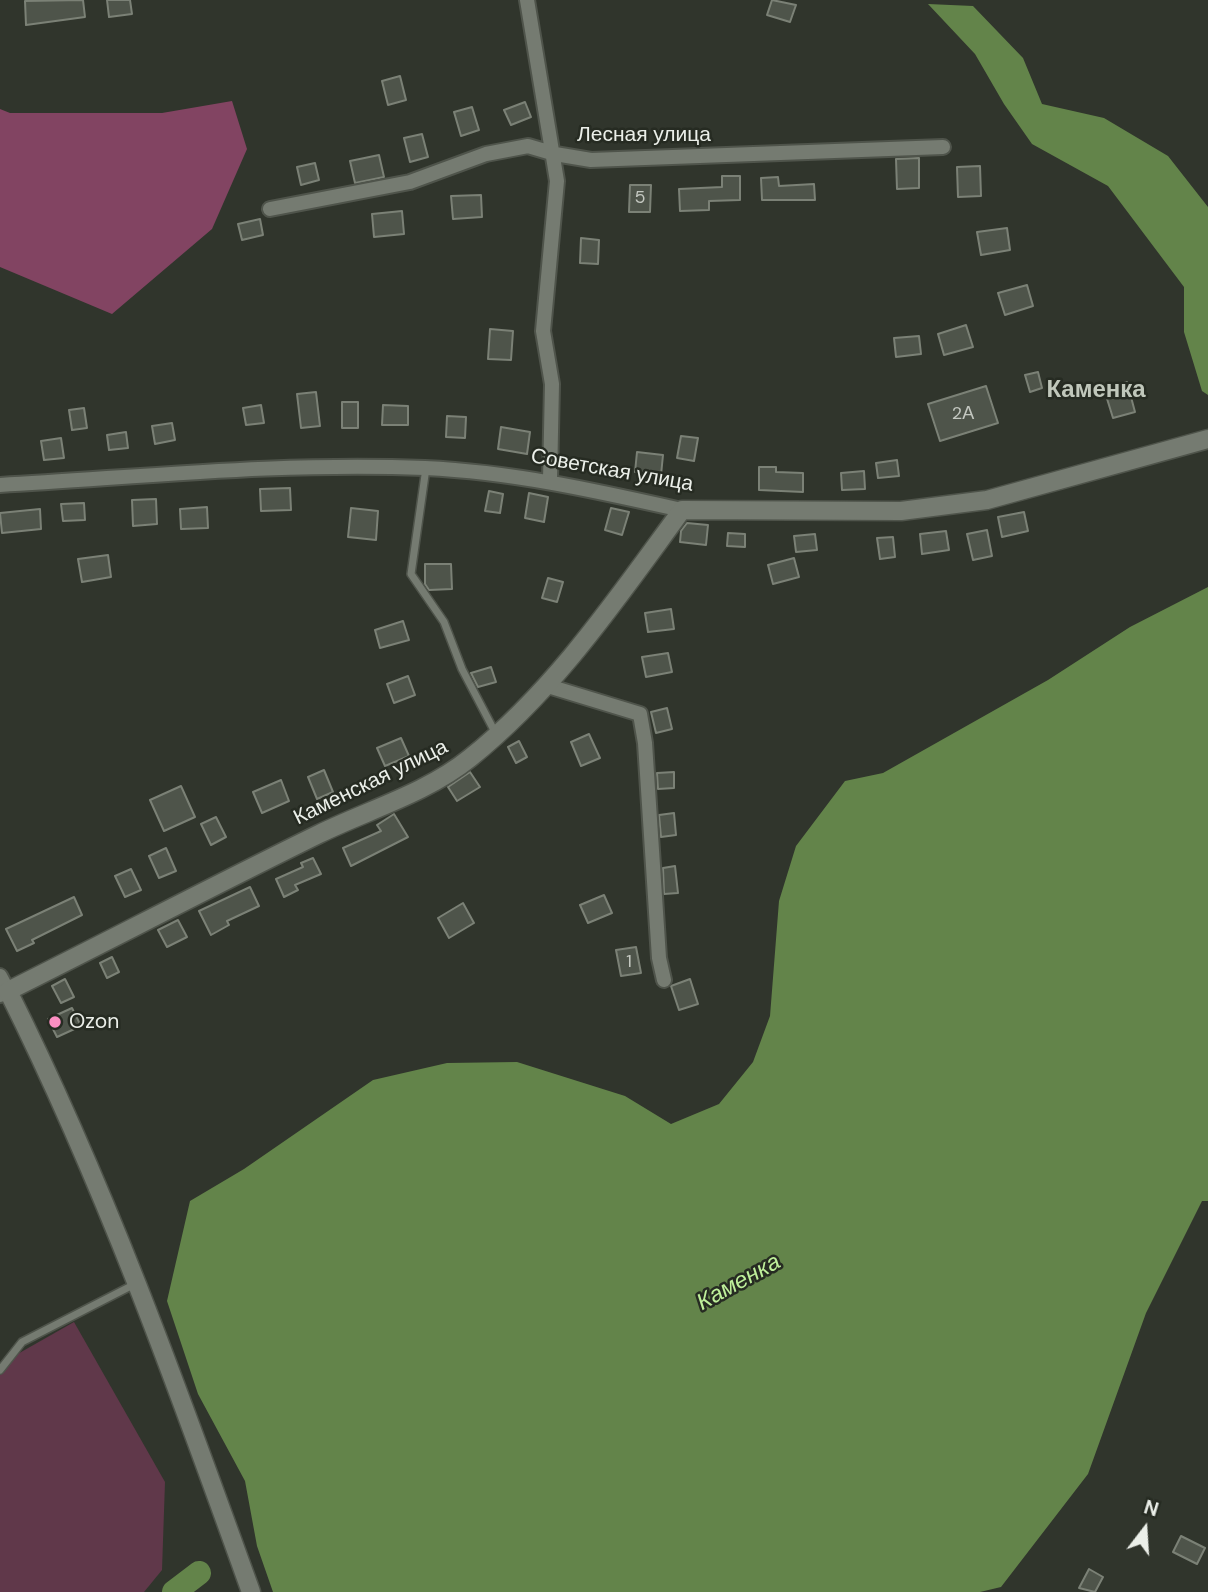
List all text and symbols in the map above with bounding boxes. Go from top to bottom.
street label: Лесная улица [577,122,711,148]
house number: 5 [635,187,645,209]
district label: Каменка [1046,377,1146,405]
house number: 2А [952,403,974,425]
street label: Советская улица [529,444,695,498]
street label: Каменская улица [290,735,452,831]
house number: 1 [626,951,632,973]
place label: Ozon [69,1009,119,1035]
marker: Ozon [47,1014,63,1030]
water label: Каменка [692,1249,786,1317]
north arrow [1110,1494,1180,1564]
text: N [1141,1494,1162,1522]

